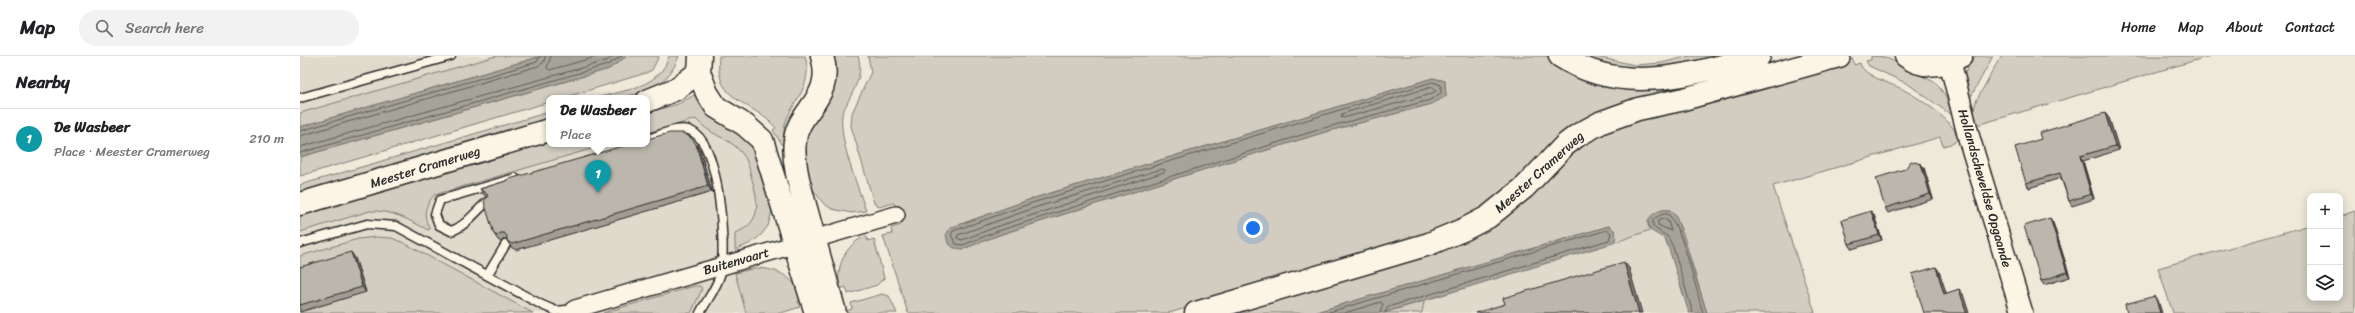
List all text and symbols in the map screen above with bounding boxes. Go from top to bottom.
search box [79,10,359,46]
text: Map [20,11,55,44]
text: Search here [125,15,204,41]
text: Home [2121,15,2156,40]
text: Map [2178,15,2204,40]
text: About [2226,15,2263,40]
text: Contact [2285,15,2335,40]
icon: search [93,17,115,39]
text: Nearby [16,67,70,97]
popup [546,95,650,147]
text: De Wasbeer [560,97,636,123]
street label: Hollandscheveldse Opgaande [1951,106,2019,270]
text: De Wasbeer [54,114,130,140]
text: Place [560,123,591,146]
street label: Meester Cramerweg [1489,125,1590,219]
text: 1 [26,127,32,150]
text: 210 m [249,127,284,150]
street label: Meester Cramerweg [367,139,483,195]
text: Place · Meester Cramerweg [54,140,210,163]
pin: 1 [585,160,611,193]
map controls [2307,193,2343,301]
button: + [2307,193,2343,229]
your location [1243,218,1263,238]
button: − [2307,229,2343,265]
street label: Buitenvaart [700,241,772,281]
button: layers [2307,265,2343,301]

